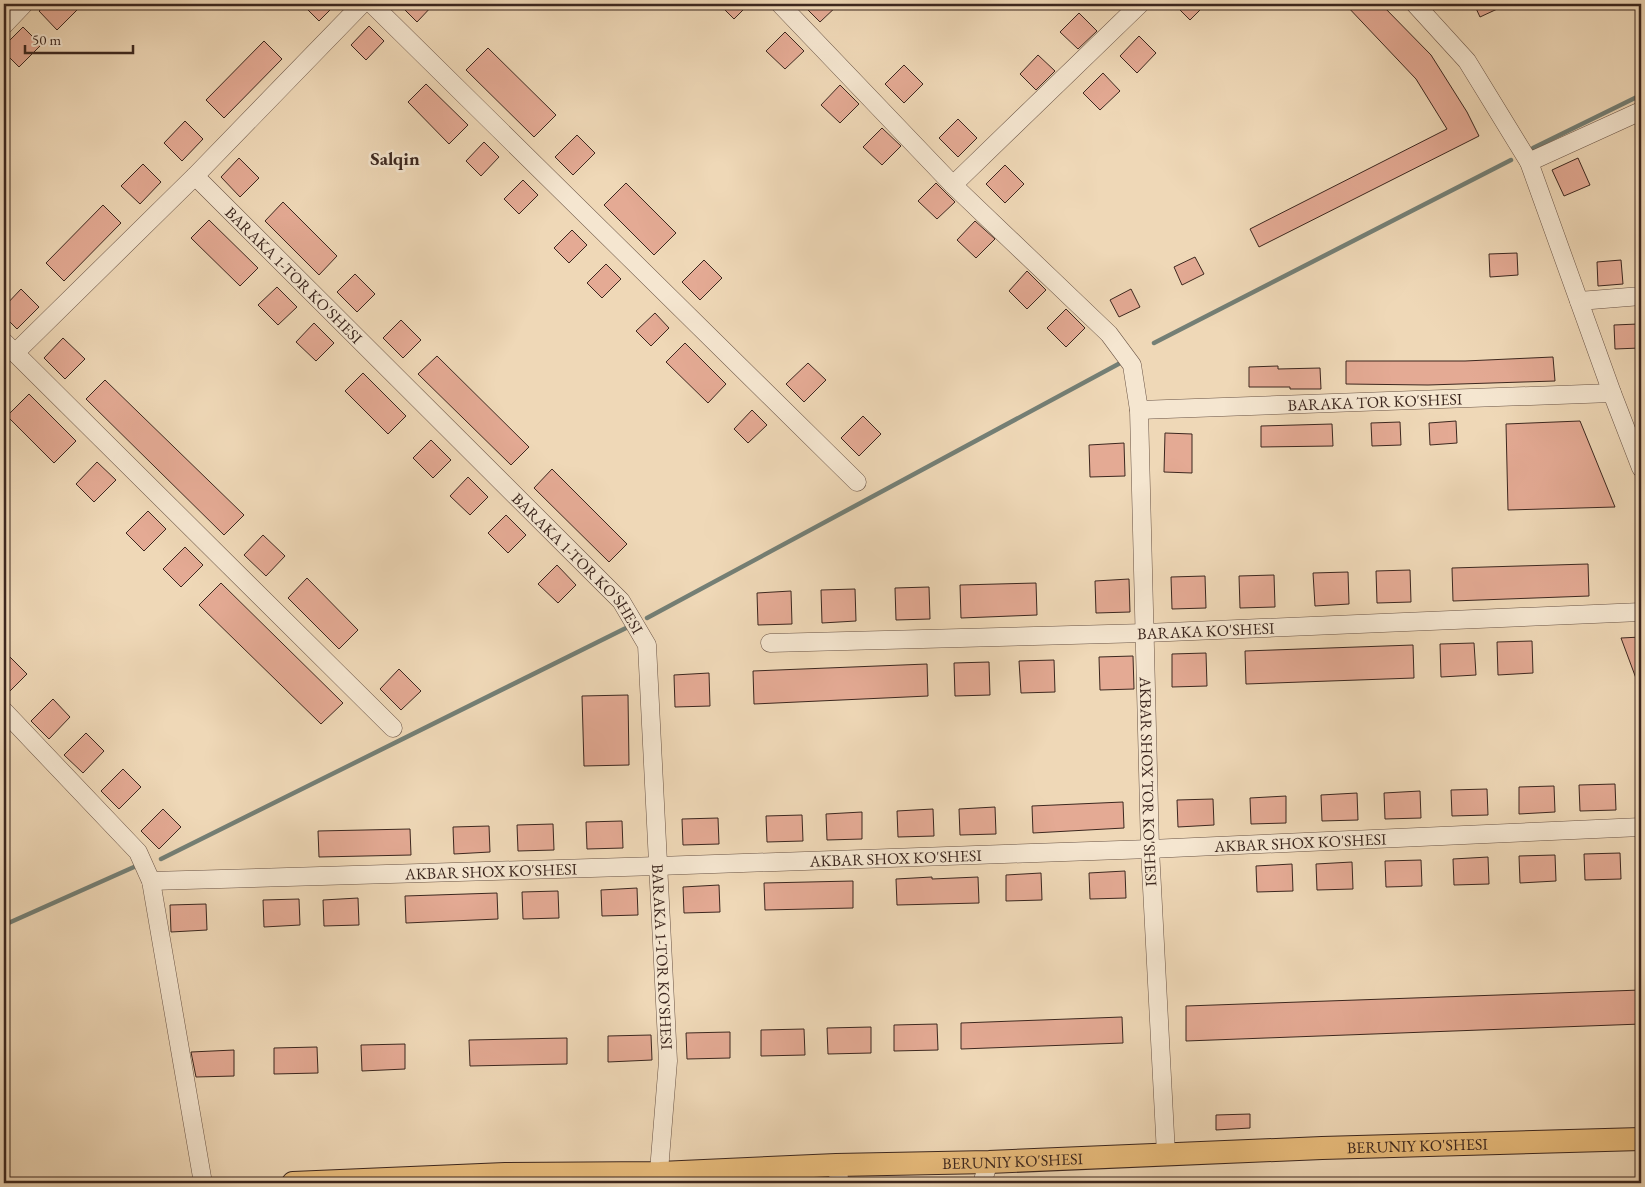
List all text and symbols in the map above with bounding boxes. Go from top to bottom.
scale bar [25,22,132,54]
text: 50 m [32,30,61,49]
district label: Salqin [370,146,420,171]
street label: BARAKA 1-TOR KO'SHESI [221,202,367,349]
street label: BARAKA TOR KO'SHESI [1287,388,1463,416]
street label: BARAKA 1-TOR KO'SHESI [507,488,648,638]
street label: BARAKA KO'SHESI [1137,618,1276,644]
street label: AKBAR SHOX TOR KO'SHESI [1135,676,1162,887]
street label: AKBAR SHOX KO'SHESI [1213,828,1387,857]
street label: AKBAR SHOX KO'SHESI [808,845,983,872]
street label: AKBAR SHOX KO'SHESI [403,858,578,885]
street label: BARAKA 1-TOR KO'SHESI [647,863,677,1051]
street label: BERUNIY KO'SHESI [1347,1133,1489,1158]
street label: BERUNIY KO'SHESI [942,1148,1084,1174]

